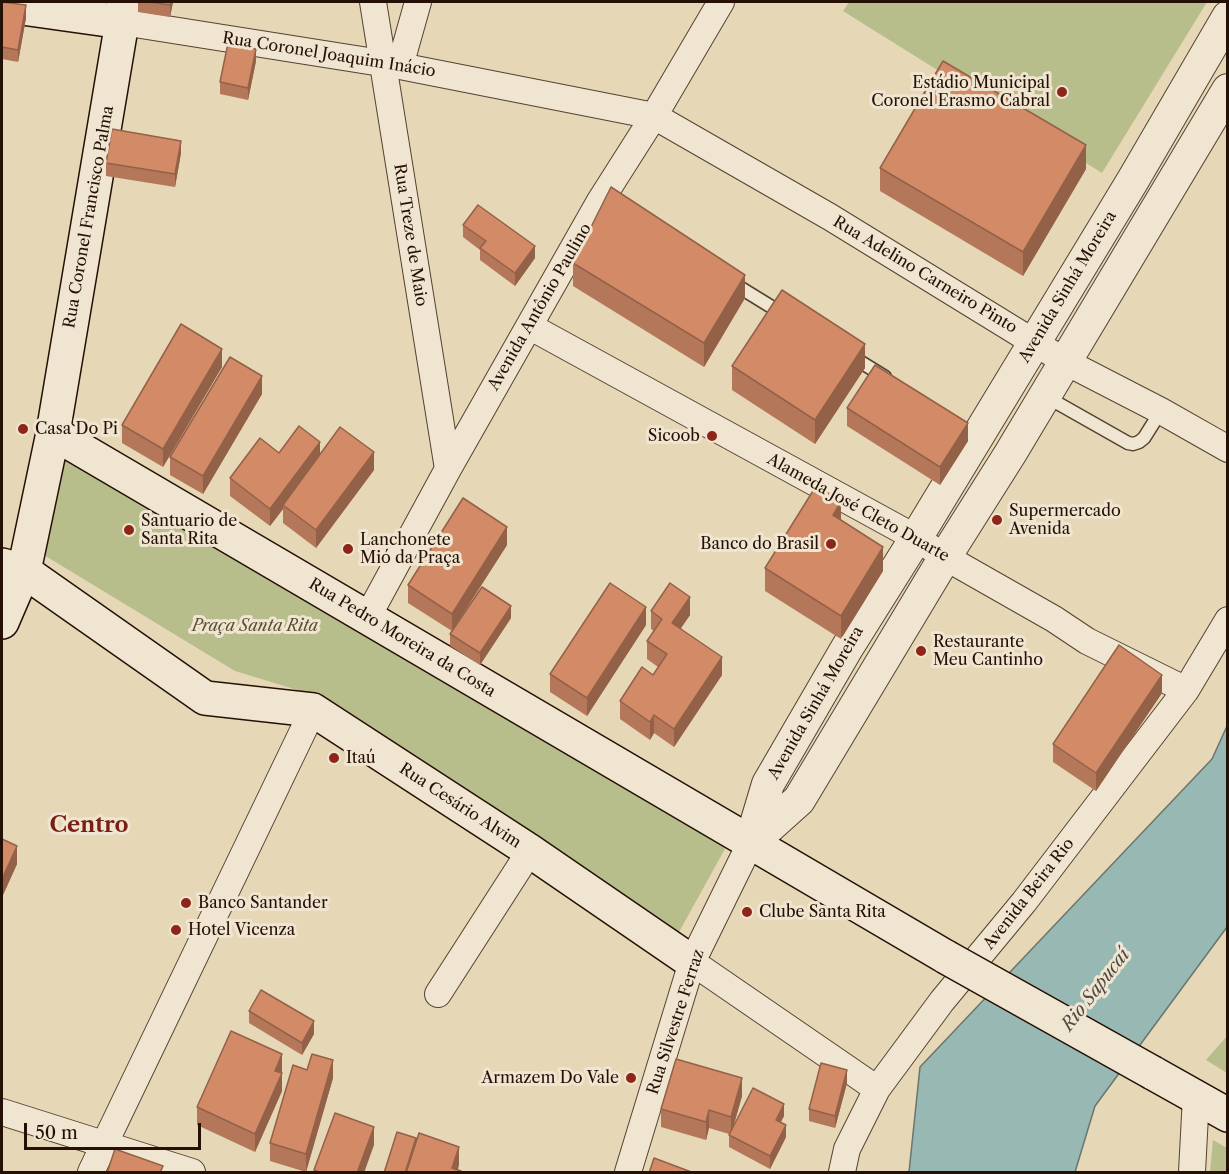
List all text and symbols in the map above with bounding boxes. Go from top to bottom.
street label: Rua Coronel Joaquim Inácio [221,29,437,81]
place label: Estádio Municipal Coronel Erasmo Cabral [871,73,1050,111]
marker: Estádio Municipal Coronel Erasmo Cabral [1055,85,1069,99]
street label: Rua Coronel Francisco Palma [60,104,118,330]
street label: Rua Treze de Maio [389,162,431,308]
street label: Avenida Sinhá Moreira [1015,208,1121,366]
street label: Rua Adelino Carneiro Pinto [830,212,1020,338]
street label: Avenida Antônio Paulino [484,220,596,394]
place label: Casa Do Pi [35,419,118,439]
marker: Casa Do Pi [16,422,30,436]
place label: Sicoob [648,426,700,446]
marker: Sicoob [705,429,719,443]
street label: Alameda José Cleto Duarte [764,450,952,566]
place label: Supermercado Avenida [1009,501,1121,539]
place label: Santuario de Santa Rita [141,511,237,549]
marker: Supermercado Avenida [990,513,1004,527]
marker: Santuario de Santa Rita [122,523,136,537]
place label: Lanchonete Mió da Praça [360,530,460,568]
place label: Banco do Brasil [700,534,819,554]
marker: Banco do Brasil [824,537,838,551]
marker: Lanchonete Mió da Praça [341,542,355,556]
street label: Rua Pedro Moreira da Costa [305,575,499,701]
park label: Praça Santa Rita [192,616,318,636]
street label: Avenida Sinhá Moreira [764,623,868,783]
place label: Restaurante Meu Cantinho [933,632,1043,670]
marker: Restaurante Meu Cantinho [914,644,928,658]
place label: Itaú [346,748,375,768]
marker: Itaú [327,751,341,765]
street label: Rua Cesário Alvim [395,759,525,853]
district label: Centro [49,813,129,839]
street label: Avenida Beira Rio [980,834,1078,954]
place label: Banco Santander [198,893,328,913]
marker: Banco Santander [179,896,193,910]
place label: Clube Santa Rita [759,902,886,922]
marker: Clube Santa Rita [740,905,754,919]
place label: Hotel Vicenza [188,920,295,940]
marker: Hotel Vicenza [169,923,183,937]
water label: Rio Sapucaí [1057,945,1135,1035]
street label: Rua Silvestre Ferraz [643,947,709,1097]
place label: Armazem Do Vale [481,1068,619,1088]
marker: Armazem Do Vale [624,1071,638,1085]
scale bar [27,1111,204,1149]
text: 50 m [35,1122,78,1144]

